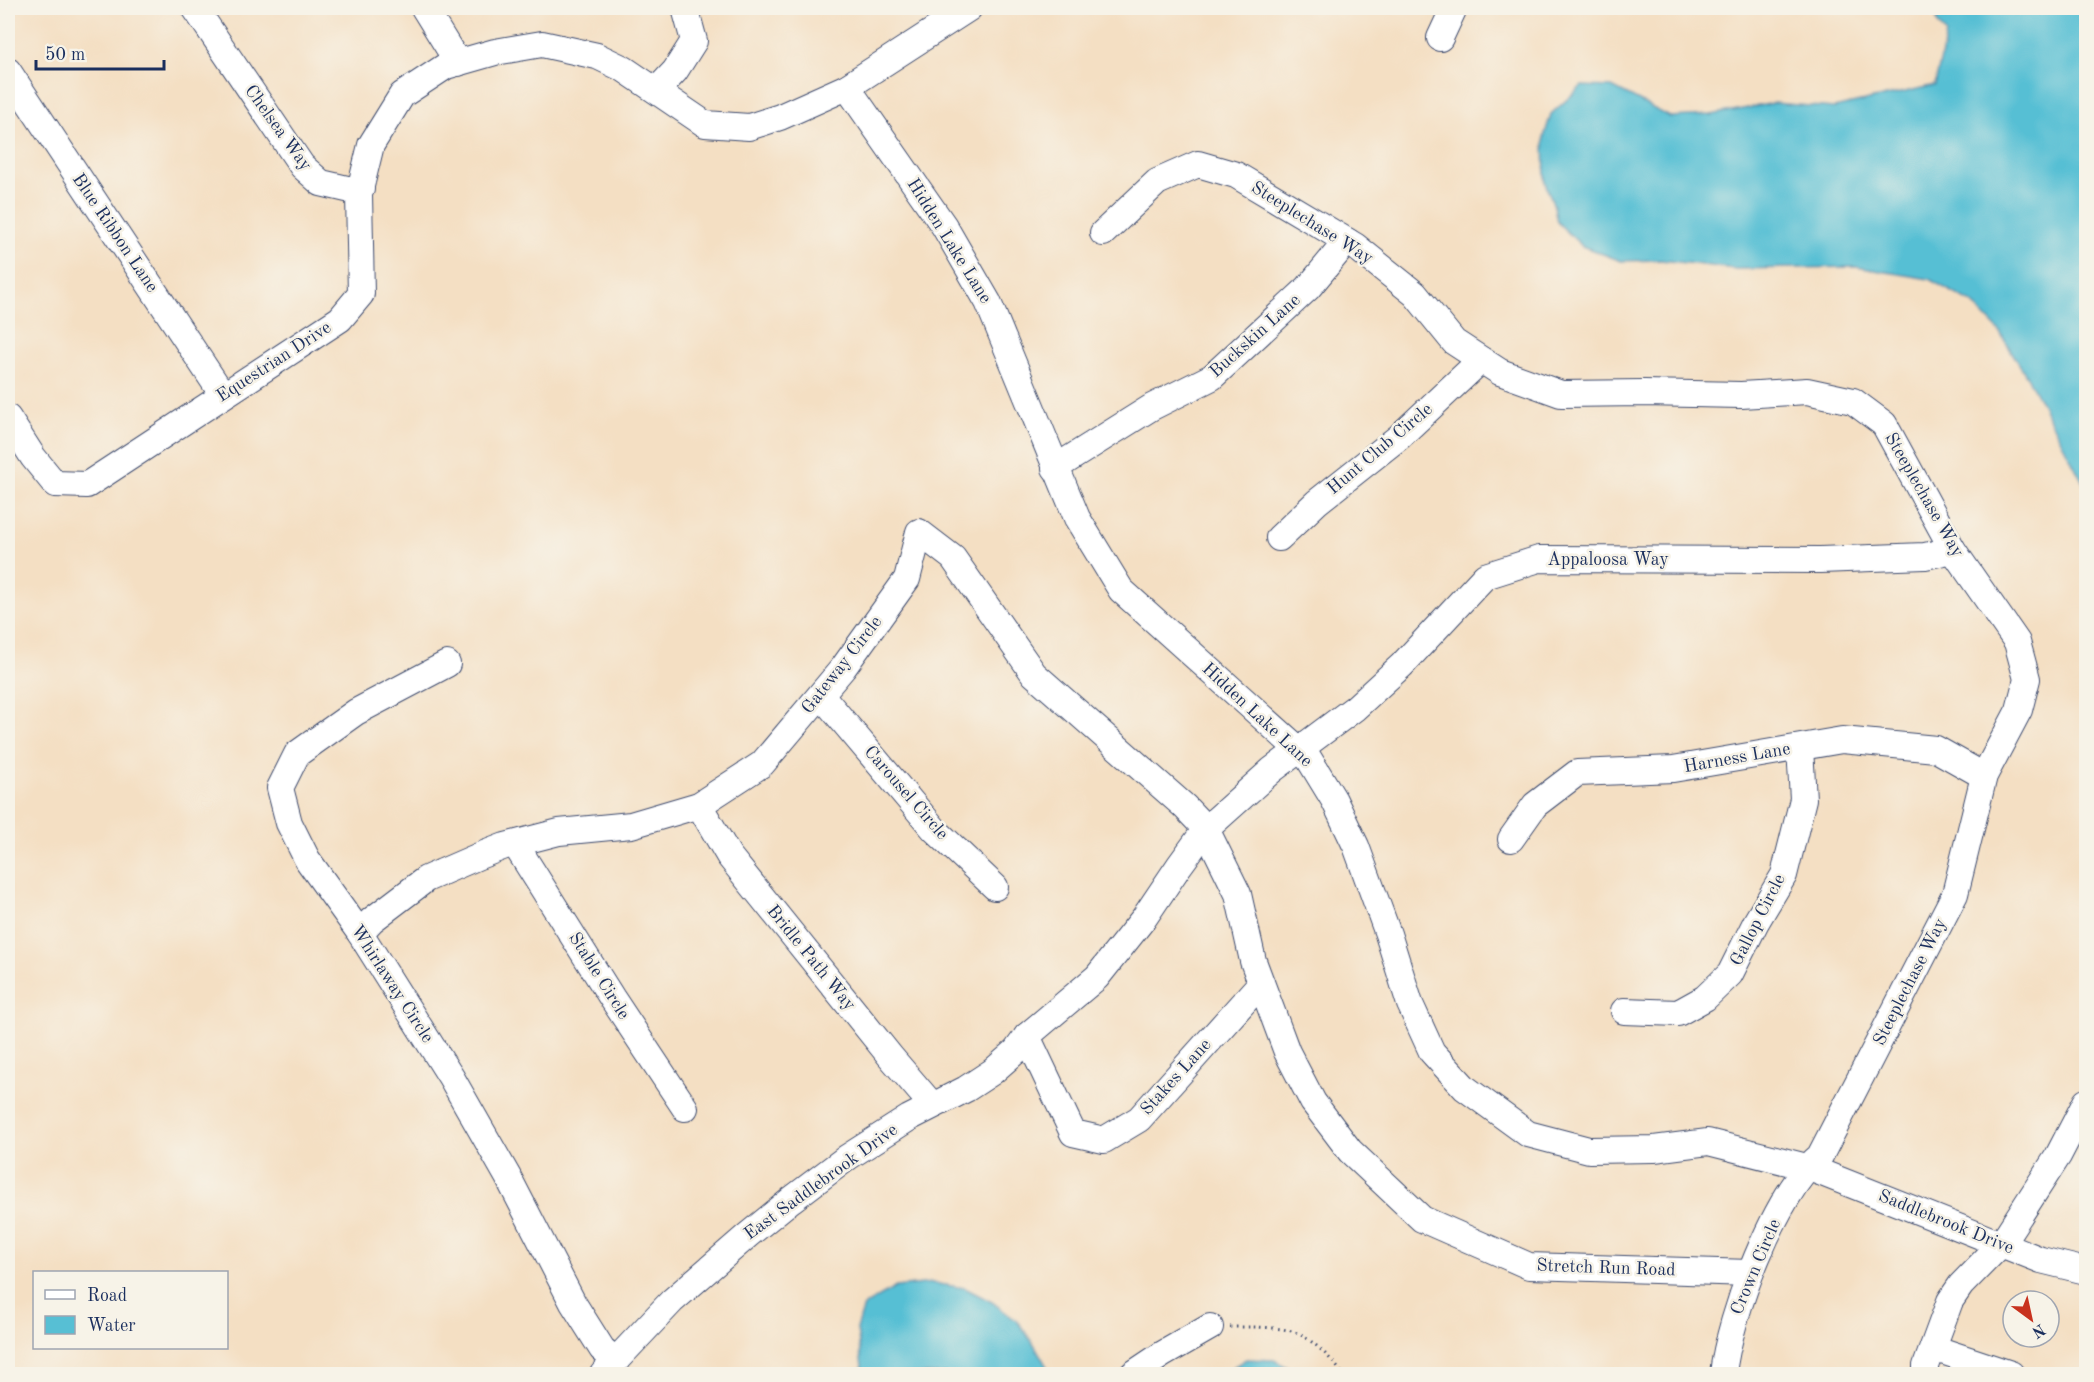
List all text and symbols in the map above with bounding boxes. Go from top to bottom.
scale bar [36,33,164,71]
text: 50 m [45,46,85,64]
street label: Chelsea Way [241,82,315,174]
street label: Blue Ribbon Lane [69,170,161,296]
street label: Hidden Lake Lane [903,175,995,307]
street label: Steeplechase Way [1248,178,1377,268]
street label: Buckskin Lane [1206,291,1304,381]
street label: Equestrian Drive [213,318,335,406]
street label: Hunt Club Circle [1324,400,1436,498]
street label: Steeplechase Way [1881,430,1967,561]
street label: Appaloosa Way [1547,551,1669,569]
street label: Gateway Circle [798,613,886,717]
street label: Hidden Lake Lane [1198,659,1316,771]
street label: Harness Lane [1682,740,1792,776]
street label: Carousel Circle [860,743,952,843]
street label: Gallop Circle [1727,871,1789,969]
street label: Bridle Path Way [763,902,859,1014]
street label: Steeplechase Way [1870,915,1950,1048]
street label: Whirlaway Circle [347,922,437,1046]
street label: Stable Circle [565,929,633,1023]
street label: Stakes Lane [1137,1035,1215,1119]
street label: East Saddlebrook Drive [741,1120,901,1244]
street label: Saddlebrook Drive [1876,1187,2016,1257]
street label: Crown Circle [1728,1216,1784,1318]
street label: Stretch Run Road [1536,1257,1676,1279]
legend [33,1271,228,1349]
text: Road [87,1287,127,1305]
north arrow [2001,1289,2061,1349]
text: Water [87,1317,136,1335]
text: N [2028,1320,2048,1340]

